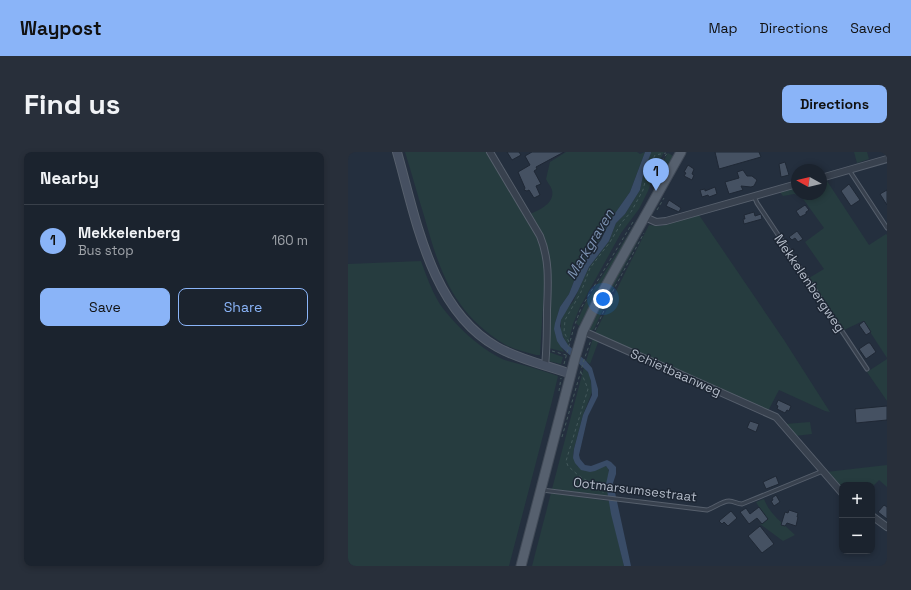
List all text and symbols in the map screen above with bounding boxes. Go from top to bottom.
text: Waypost [20,16,102,41]
text: Map [708,19,738,37]
text: Directions [760,19,828,37]
text: Saved [850,19,891,37]
button: Directions [782,85,887,123]
text: Find us [24,86,121,122]
pin: 1 [643,158,669,191]
north arrow [791,164,827,200]
text: Nearby [40,167,99,189]
water label: Markgraven [562,205,618,282]
text: Mekkelenberg [78,223,180,242]
street label: Mekkelenbergweg [771,231,849,336]
text: 1 [50,232,56,249]
text: 160 m [272,232,308,249]
text: Bus stop [78,242,134,259]
button: Save [40,288,170,326]
button: Share [178,288,308,326]
your location [593,289,613,309]
street label: Schietbaanweg [628,345,724,400]
street label: Ootmarsumsestraat [572,473,698,506]
map controls [839,482,875,554]
button: + [839,482,875,518]
button: − [839,518,875,554]

